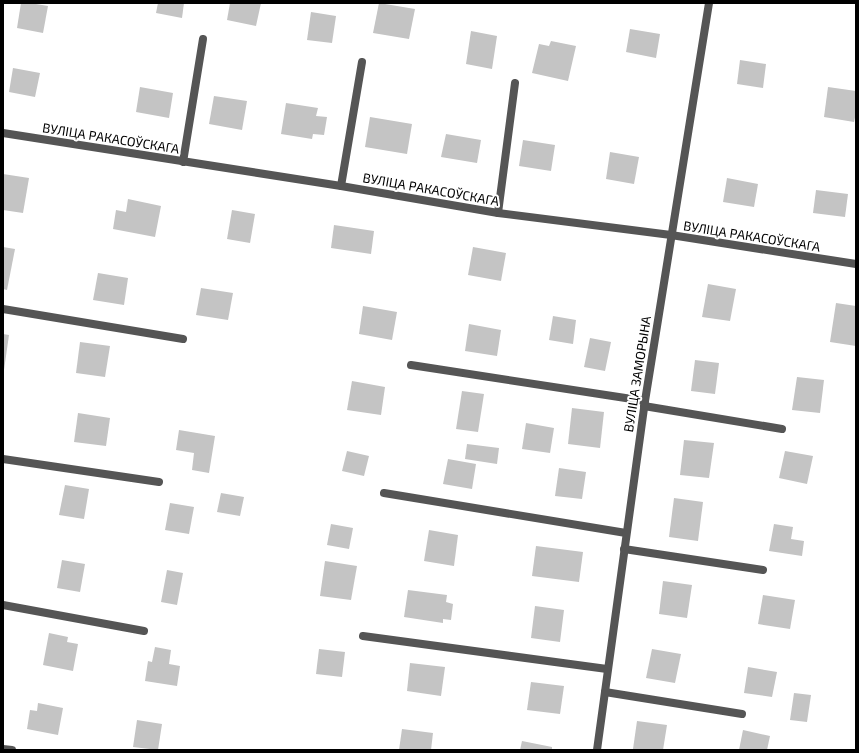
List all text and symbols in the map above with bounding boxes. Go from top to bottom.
street label: ВУЛІЦА РАКАСОЎСКАГА [41,119,181,157]
street label: ВУЛІЦА РАКАСОЎСКАГА [361,169,501,209]
street label: ВУЛІЦА РАКАСОЎСКАГА [682,217,822,255]
street label: ВУЛІЦА ЗАМОРЫНА [620,315,654,433]

